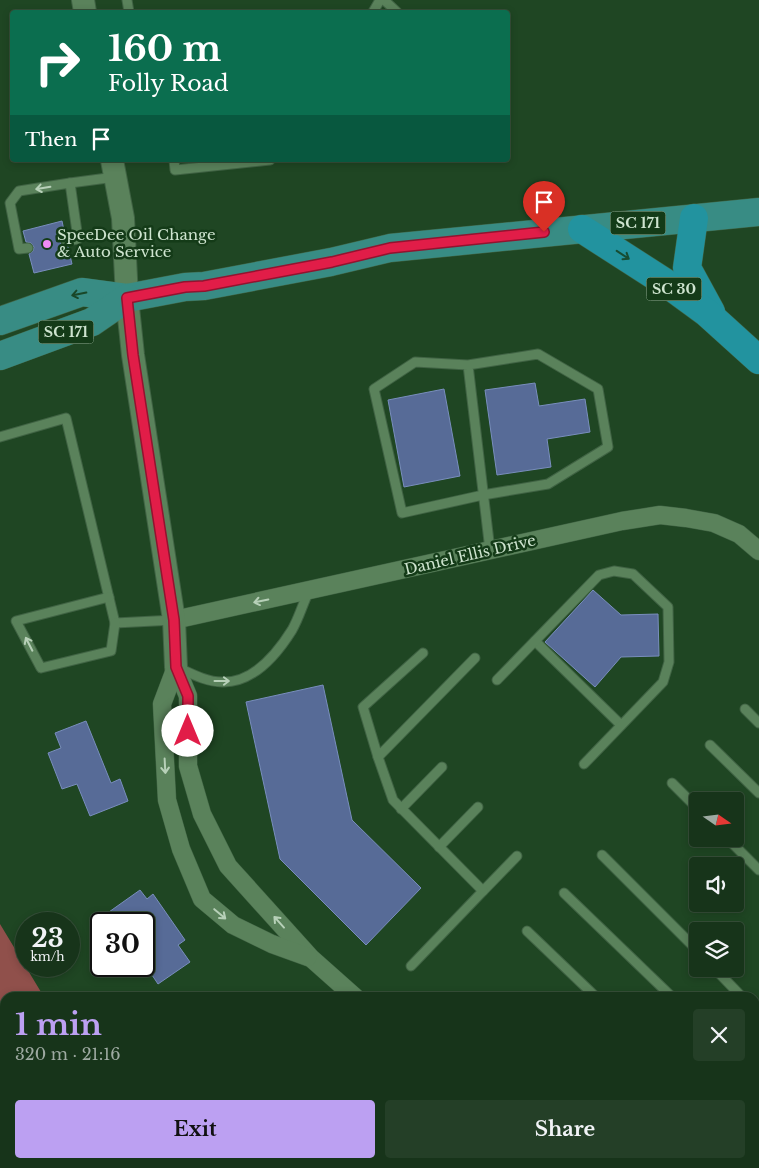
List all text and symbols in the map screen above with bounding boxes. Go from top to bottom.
text: 160 m [108,27,221,70]
icon: right [25,30,90,95]
text: Folly Road [108,70,229,97]
icon: arrive [87,125,115,153]
text: Then [25,128,77,151]
pin [523,181,565,232]
one-way arrow [35,183,51,193]
icon: arrive [530,188,558,216]
road number: SC 171 [610,212,666,234]
place label: SpeeDee Oil Change & Auto Service [57,225,216,261]
marker: SpeeDee Oil Change & Auto Service [41,238,53,250]
one-way arrow [616,251,630,261]
road number: SC 30 [646,278,702,300]
one-way arrow [71,290,87,299]
road number: SC 171 [38,321,94,344]
street label: Daniel Ellis Drive [402,530,538,579]
one-way arrow [253,597,269,606]
one-way arrow [24,637,33,652]
one-way arrow [214,676,230,686]
position arrow [161,704,213,756]
one-way arrow [161,757,170,773]
north arrow [689,792,744,848]
map controls [689,792,744,977]
button: sound [689,857,744,912]
one-way arrow [213,908,226,919]
speed limit sign: 30 [90,912,155,977]
one-way arrow [273,915,285,928]
button: layers [689,922,744,977]
text: 23 [31,923,64,954]
text: km/h [30,949,65,964]
text: 1 min [15,1006,102,1043]
button: close [693,1009,745,1061]
text: 320 m · 21:16 [15,1044,121,1064]
button: Exit [15,1100,375,1158]
button: Share [385,1100,745,1158]

